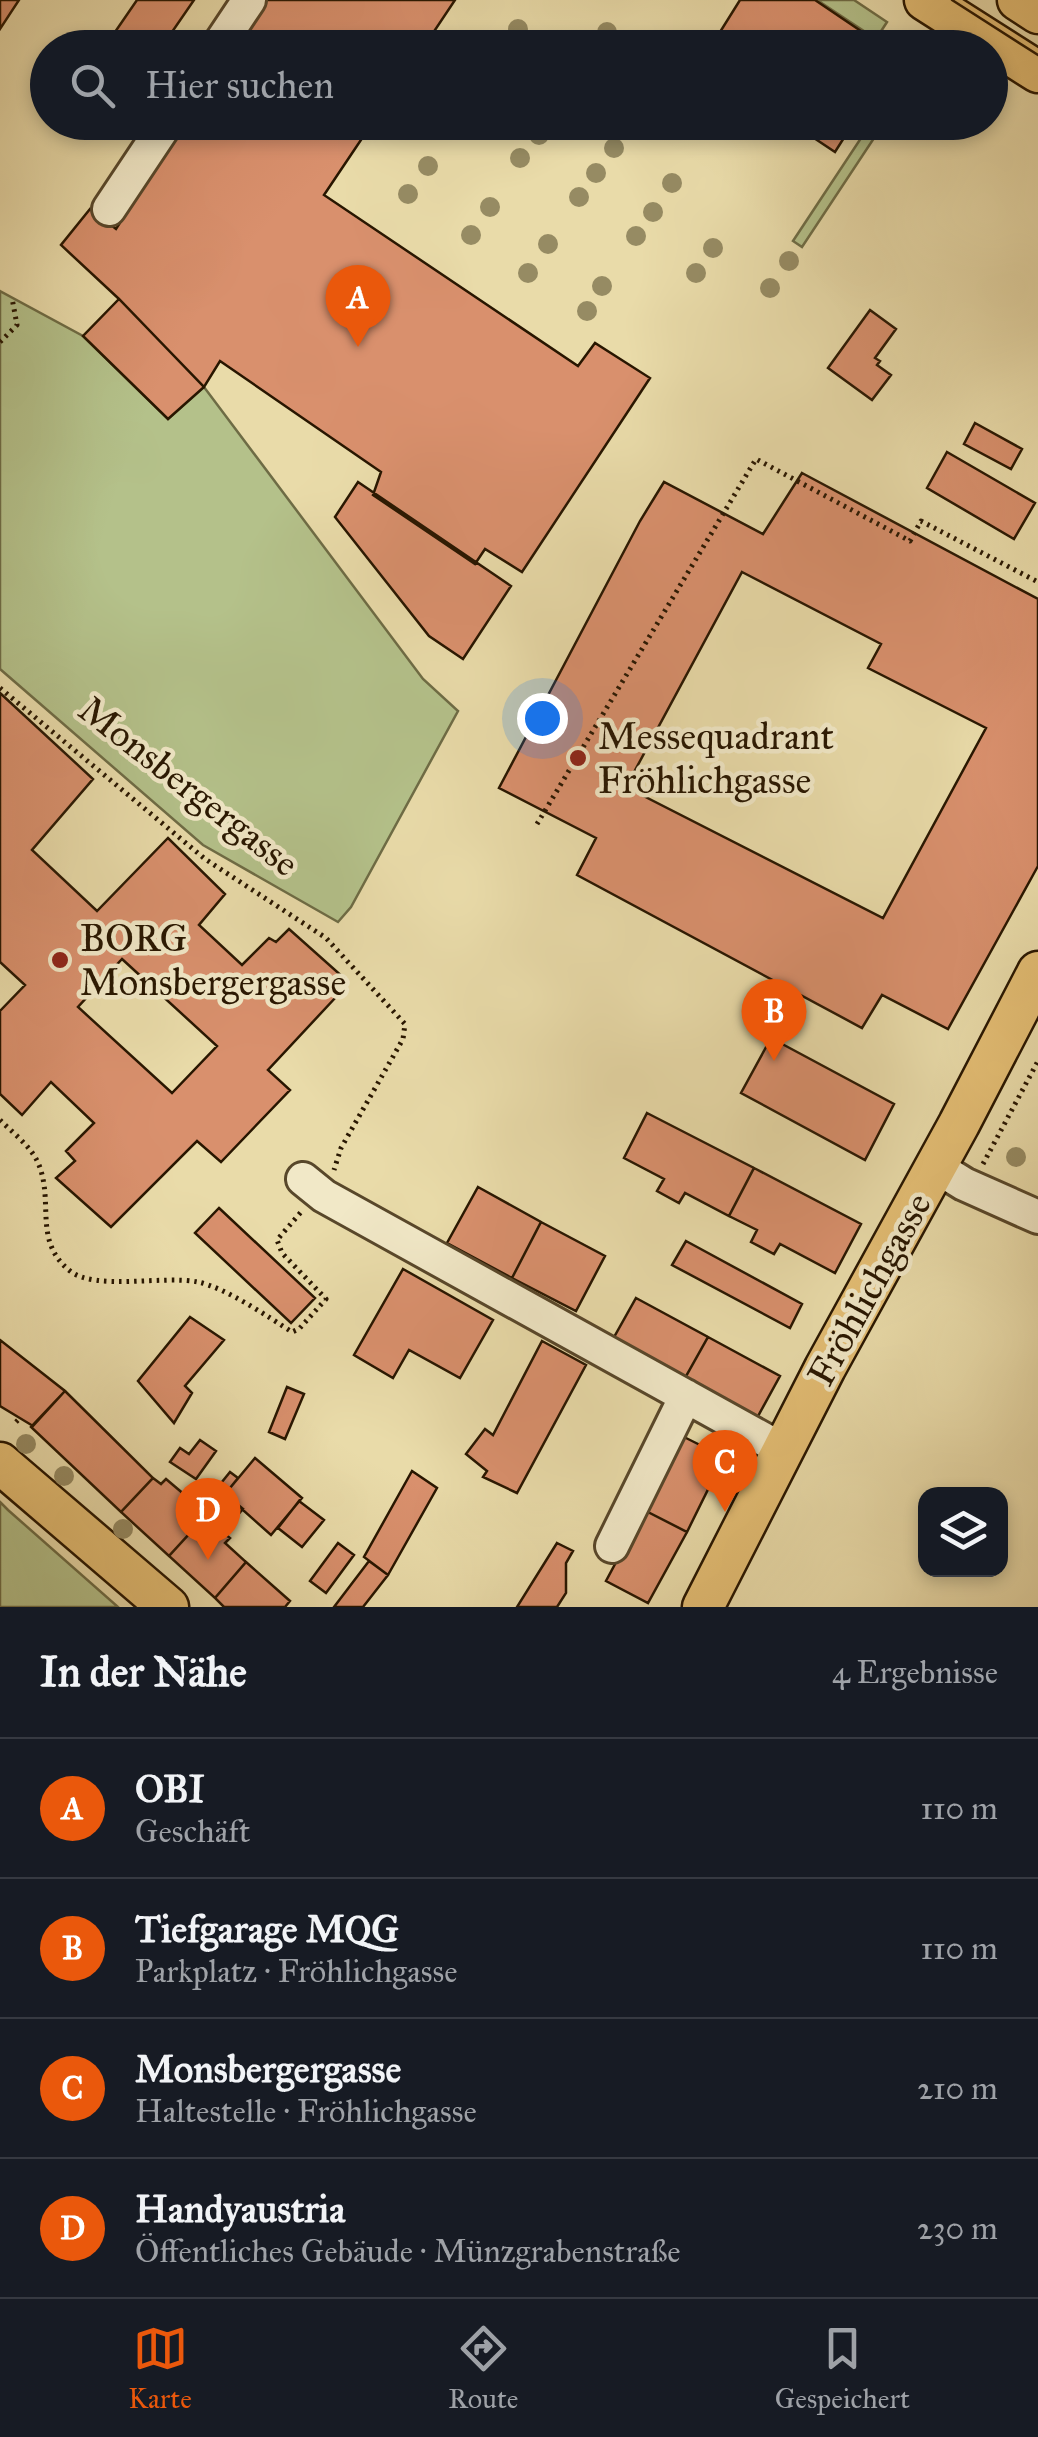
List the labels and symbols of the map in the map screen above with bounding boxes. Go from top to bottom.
pin: A [326,264,390,347]
street label: Monsbergergasse [70,686,308,886]
your location [517,693,568,744]
place label: Messequadrant Fröhlichgasse [598,713,834,803]
marker: Messequadrant Fröhlichgasse [567,747,589,769]
place label: BORG Monsbergergasse [80,915,346,1005]
marker: BORG Monsbergergasse [49,949,71,971]
pin: B [742,978,806,1061]
street label: Fröhlichgasse [797,1185,941,1393]
pin: C [692,1430,758,1512]
pin: D [176,1478,240,1560]

